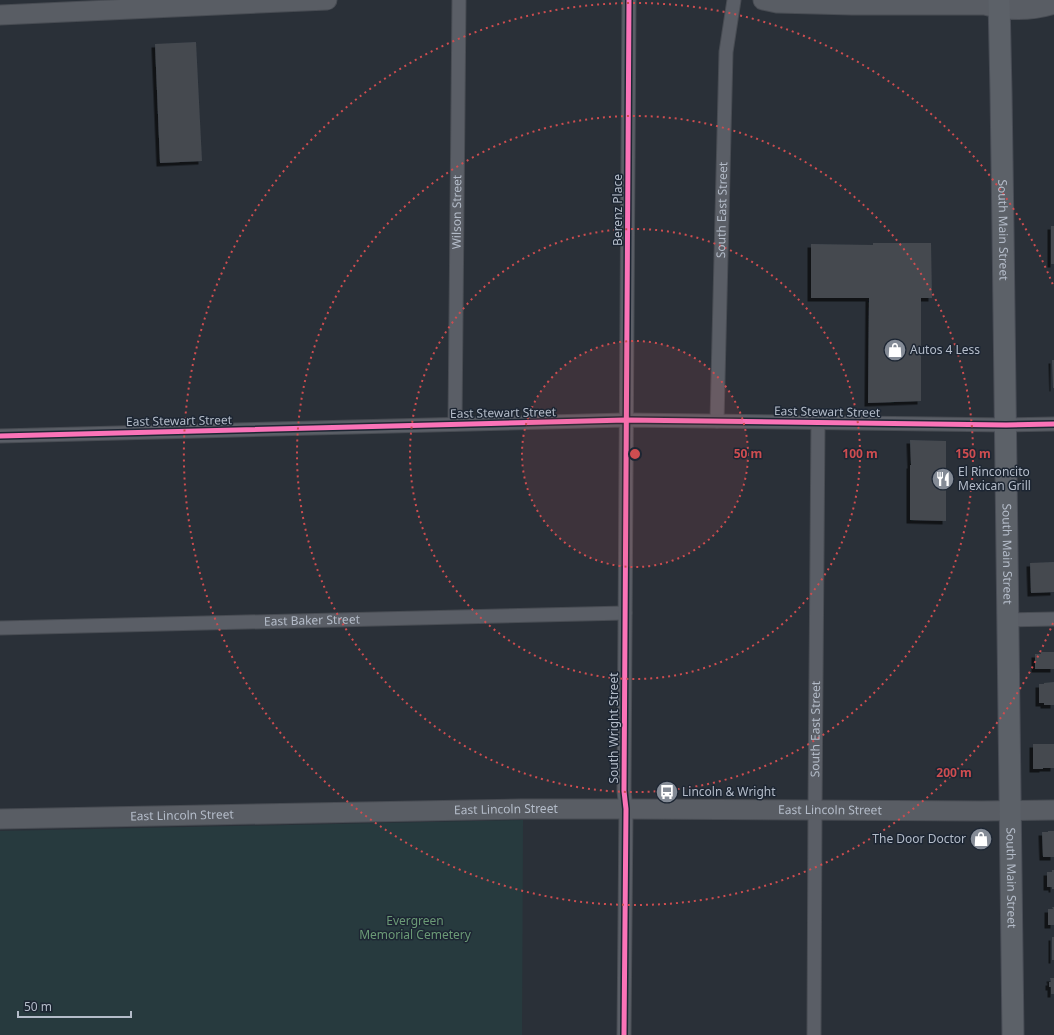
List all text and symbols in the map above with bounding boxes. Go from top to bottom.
street label: South East Street [712,161,731,258]
street label: Wilson Street [448,174,465,249]
street label: Berenz Place [609,174,626,246]
street label: South Main Street [994,179,1013,281]
shop icon: Autos 4 Less [882,337,908,363]
place label: Autos 4 Less [910,341,980,358]
street label: East Stewart Street [774,402,881,421]
street label: East Stewart Street [450,403,557,422]
street label: East Stewart Street [126,411,233,430]
text: 50 m [734,445,762,462]
text: 100 m [842,445,878,462]
text: 150 m [955,445,991,462]
centre of rings [628,447,642,461]
place label: El Rinconcito Mexican Grill [958,463,1031,494]
restaurant icon: El Rinconcito Mexican Grill [930,466,956,492]
street label: South Main Street [998,503,1017,605]
street label: East Baker Street [264,610,361,630]
street label: South Wright Street [605,672,622,783]
street label: South East Street [806,680,824,777]
text: 200 m [936,764,972,781]
bus stop icon: Lincoln & Wright [654,779,680,805]
place label: Lincoln & Wright [682,783,776,800]
street label: East Lincoln Street [454,800,558,818]
street label: East Lincoln Street [778,801,882,818]
street label: East Lincoln Street [130,806,235,825]
shop icon: The Door Doctor [968,826,994,852]
street label: South Main Street [1002,827,1021,929]
place label: The Door Doctor [872,830,966,847]
park label: Evergreen Memorial Cemetery [359,912,472,943]
scale bar [18,993,131,1019]
text: 50 m [24,998,52,1015]

